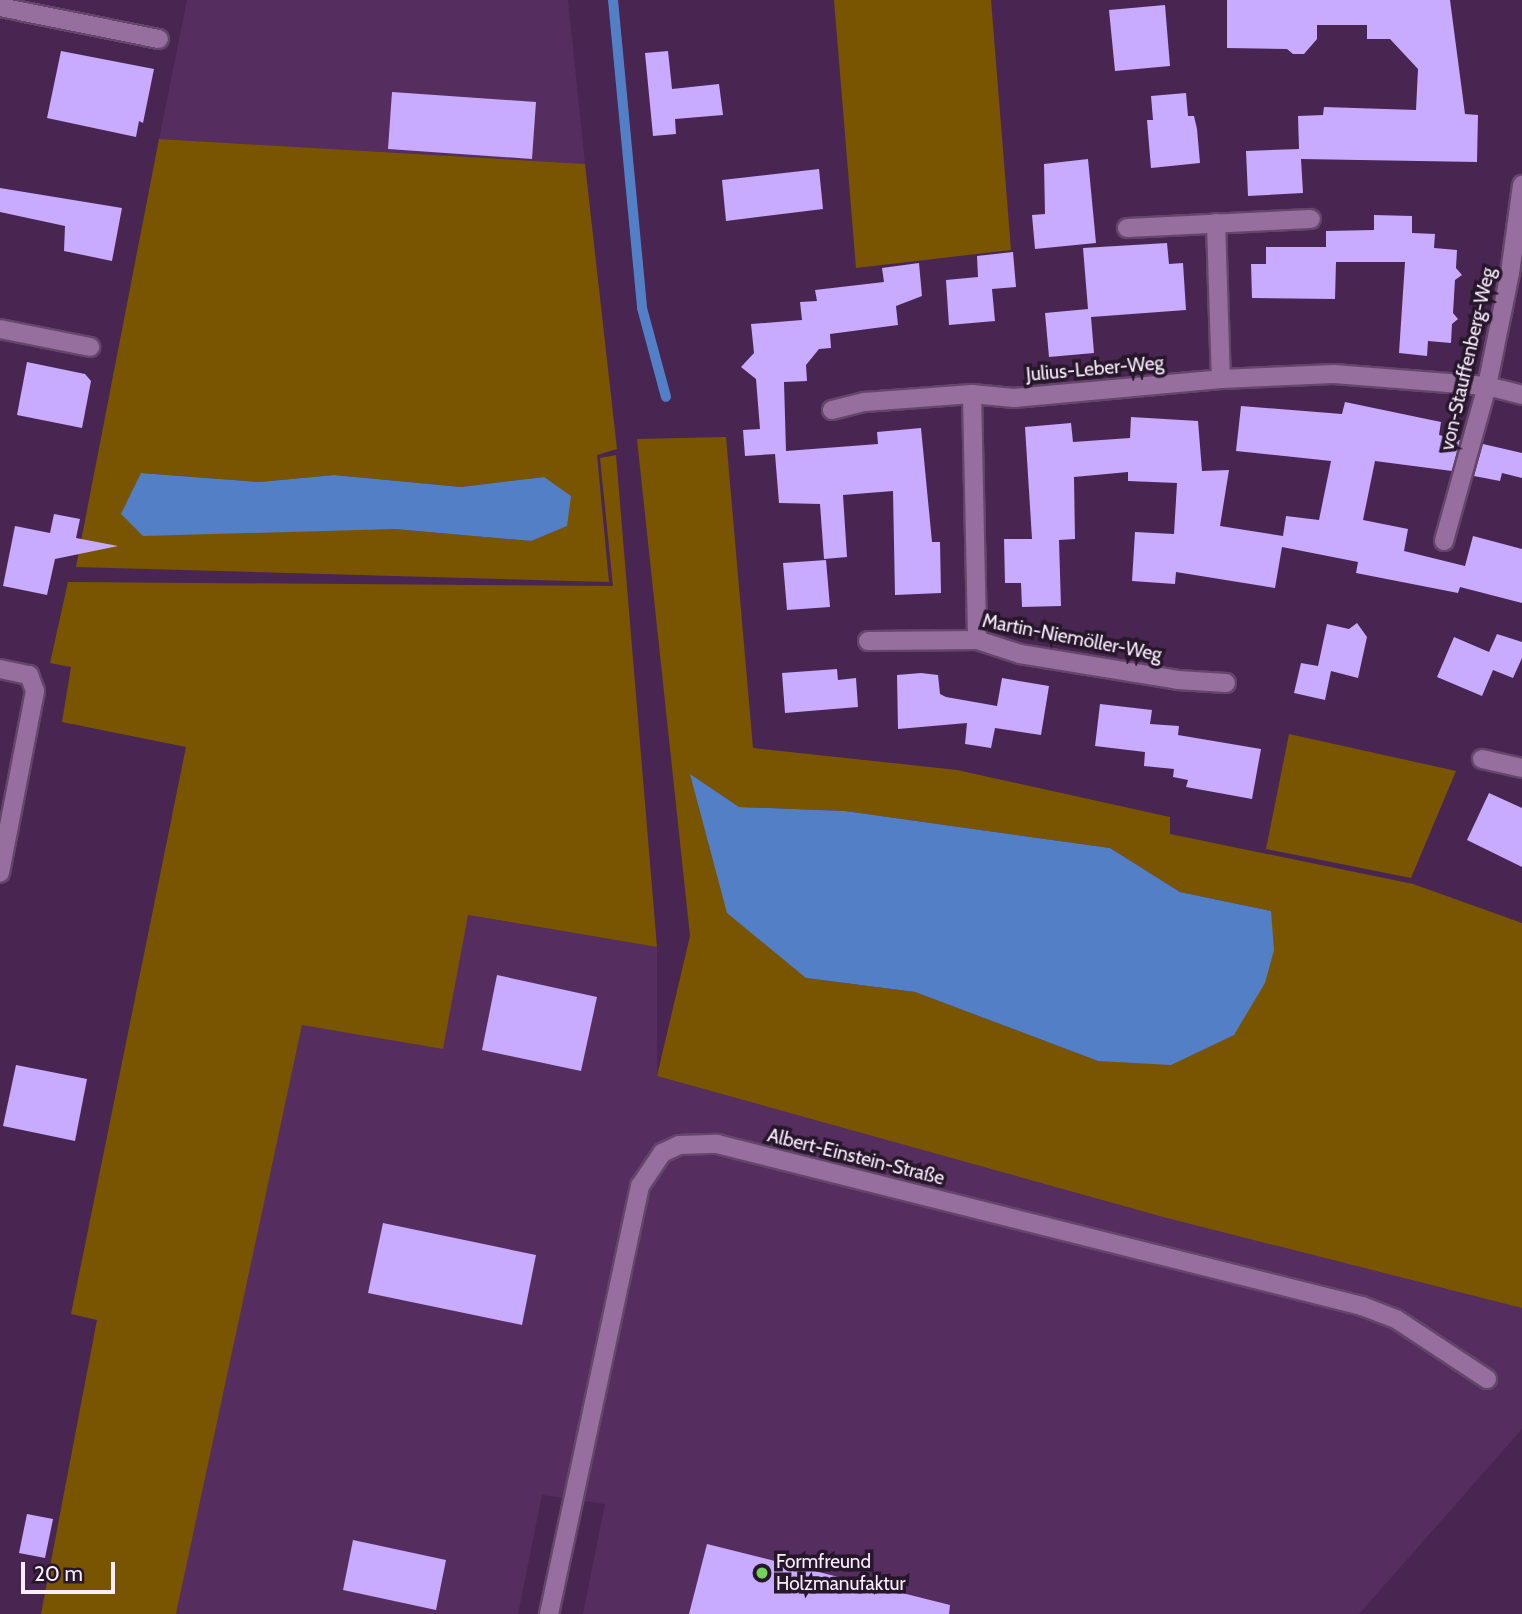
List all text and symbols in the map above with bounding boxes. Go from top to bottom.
street label: von-Stauffenberg-Weg [1436,265,1500,453]
street label: Julius-Leber-Weg [1025,352,1165,386]
street label: Martin-Niemöller-Weg [980,609,1164,667]
street label: Albert-Einstein-Straße [765,1124,947,1190]
scale bar [24,1548,119,1592]
place label: Formfreund Holzmanufaktur [776,1551,906,1595]
text: 20 m [34,1561,83,1586]
marker: Formfreund Holzmanufaktur [754,1565,770,1581]

